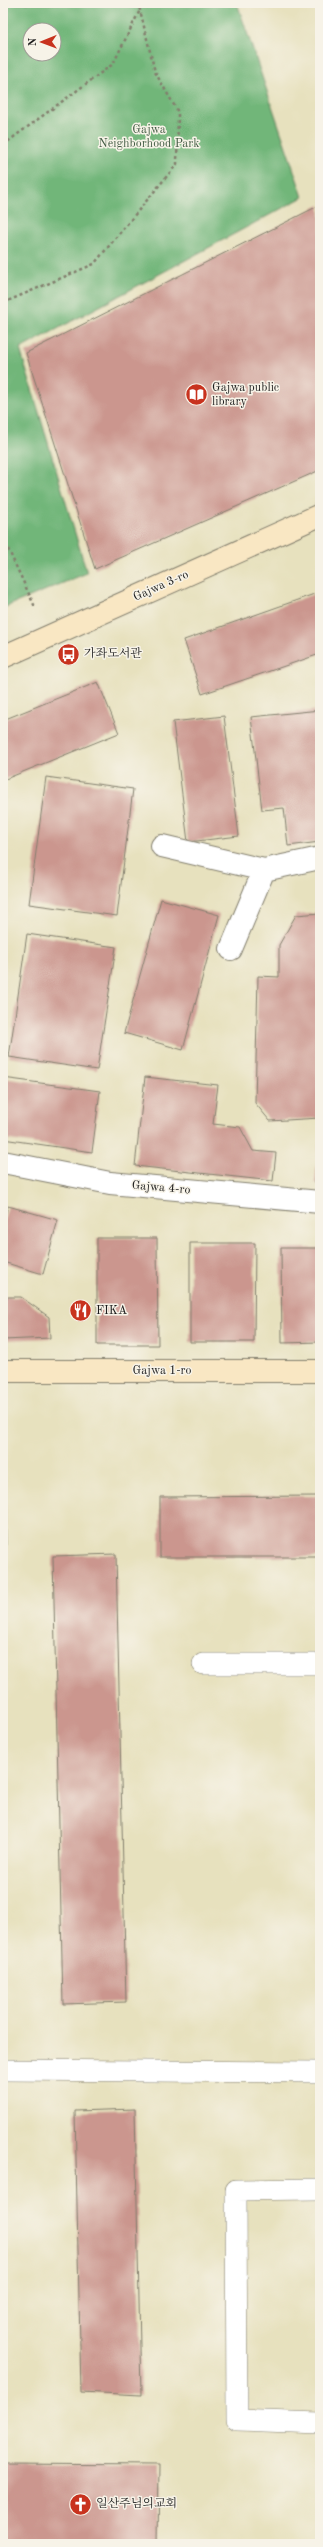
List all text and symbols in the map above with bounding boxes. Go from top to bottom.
north arrow [22,22,62,62]
text: N [28,37,39,46]
park label: Gajwa Neighborhood Park [99,124,199,150]
library icon: Gajwa public library [184,382,210,408]
place label: Gajwa public library [212,382,279,408]
street label: Gajwa 3-ro [132,569,190,603]
bus stop icon: 가좌도서관 [56,641,82,667]
place label: 가좌도서관 [84,647,142,660]
street label: Gajwa 4-ro [131,1179,191,1197]
restaurant icon: FIKA [68,1298,94,1324]
place label: FIKA [96,1305,127,1317]
street label: Gajwa 1-ro [133,1365,191,1377]
church icon: 일산주님의교회 [68,2491,94,2517]
place label: 일산주님의교회 [96,2497,177,2510]

